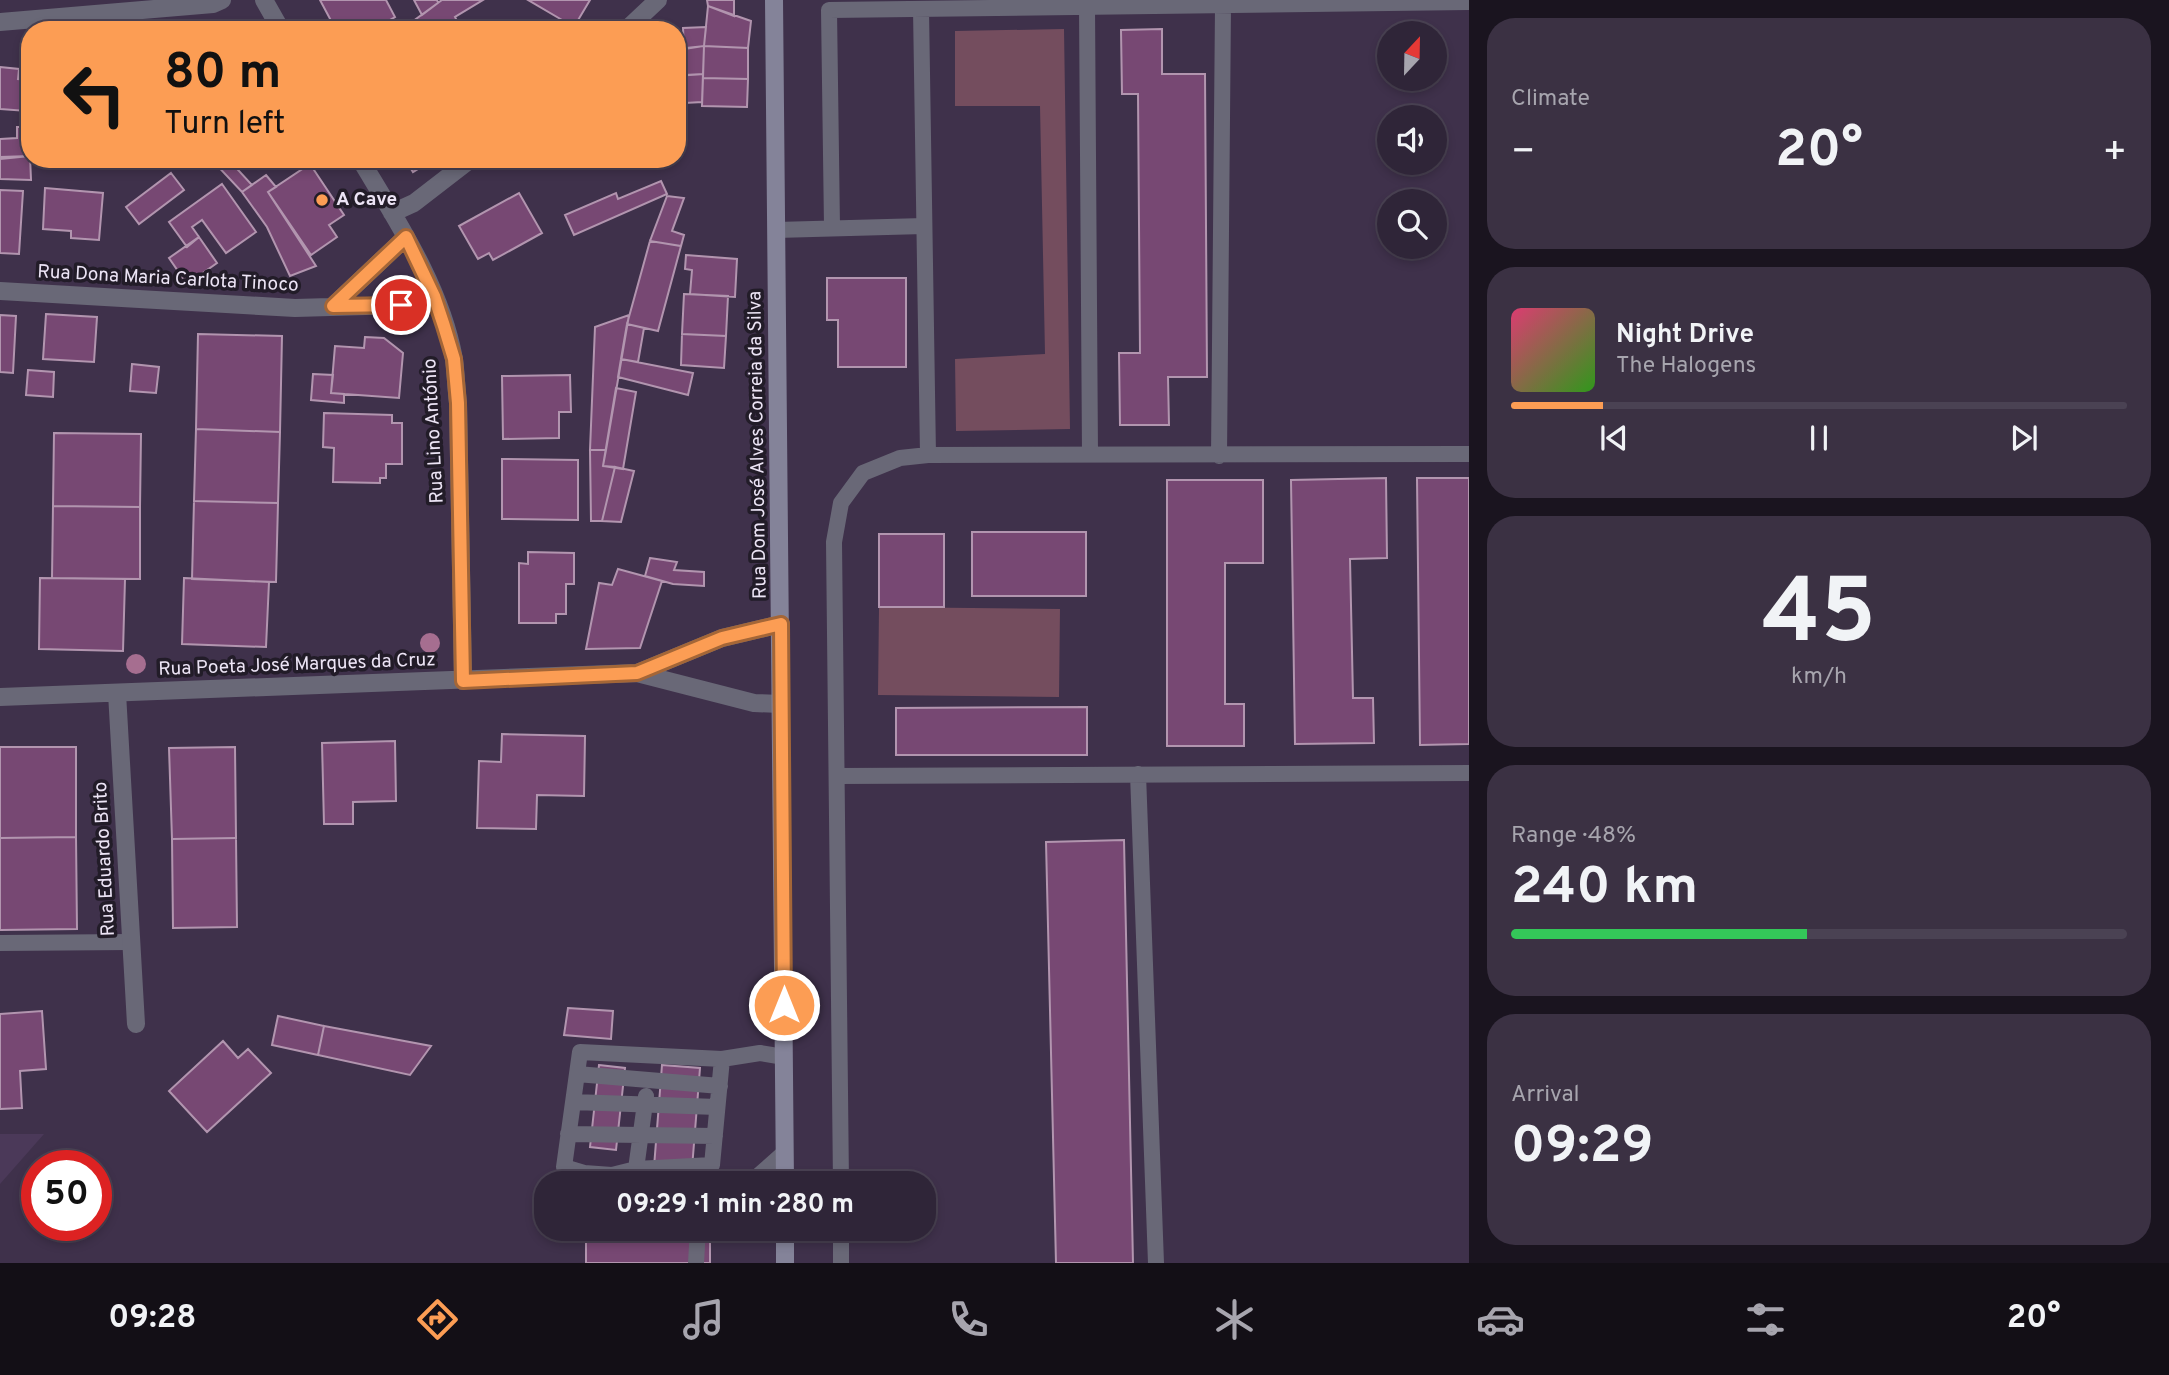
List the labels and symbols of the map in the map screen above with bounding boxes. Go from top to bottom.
north arrow [1377,21,1447,91]
place label: A Cave [336,188,397,212]
marker: A Cave [314,192,330,208]
street label: Rua Dona Maria Carlota Tinoco [37,260,299,298]
pin [371,275,431,335]
street label: Rua Dom José Alves Correia da Silva [743,291,773,599]
street label: Rua Lino António [418,358,450,504]
street label: Rua Poeta José Marques da Cruz [158,648,436,682]
street label: Rua Eduardo Brito [89,781,121,937]
position arrow [747,968,821,1042]
speed limit sign: 50 [21,1150,112,1241]

